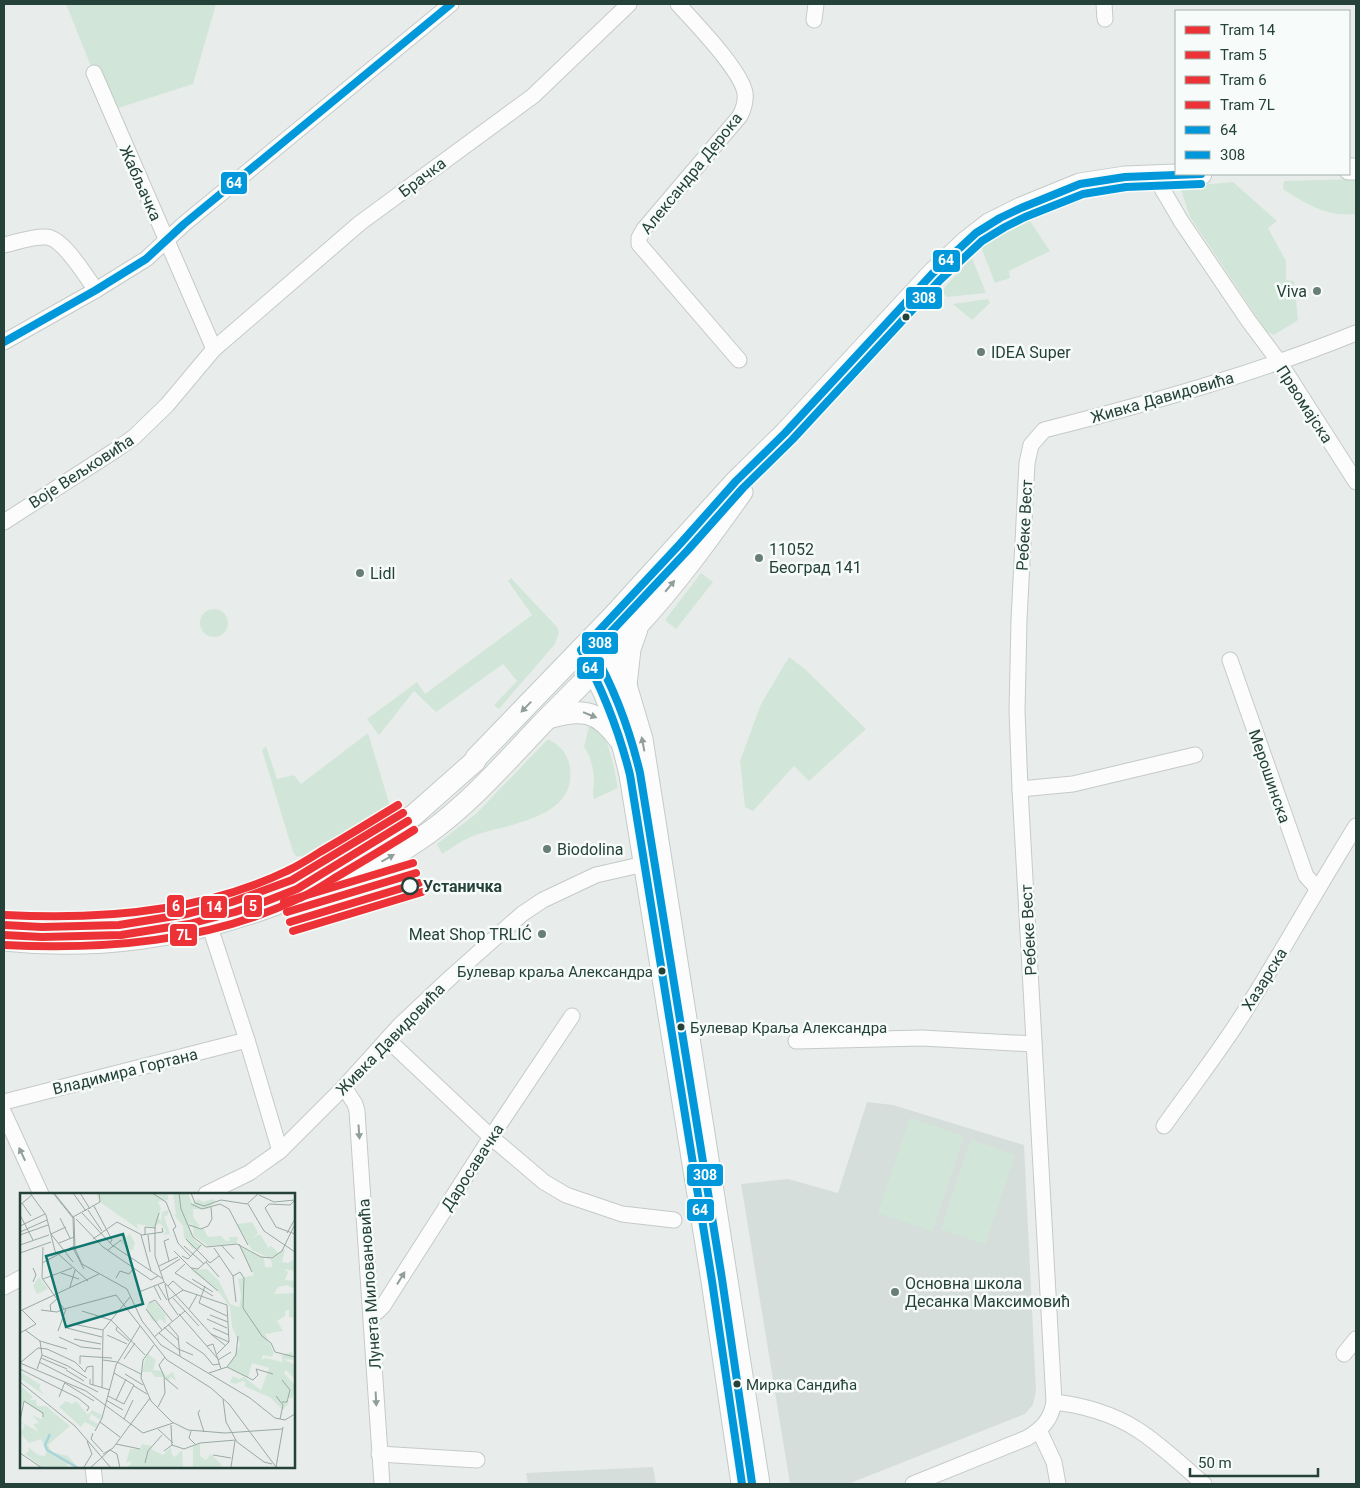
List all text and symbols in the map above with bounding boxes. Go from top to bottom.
legend [1175,10,1350,175]
text: Tram 14 [1220,21,1276,39]
text: Tram 5 [1220,46,1267,64]
text: Tram 6 [1220,71,1267,89]
text: Tram 7L [1220,96,1275,114]
street label: Александра Дерока [637,109,746,238]
text: 64 [1220,121,1237,139]
street label: Жабљачка [116,143,166,224]
text: 308 [1220,146,1245,164]
street label: Брачка [395,154,450,201]
line badge: 64 [220,171,248,195]
text: 64 [226,175,242,191]
line badge: 64 [932,249,961,273]
text: 64 [938,252,954,268]
place label: Viva [1277,282,1307,301]
marker: Viva [1311,285,1323,297]
line badge: 308 [905,286,943,310]
text: 308 [912,290,936,306]
unlabelled marker [901,312,911,322]
place label: IDEA Super [991,343,1071,362]
marker: IDEA Super [975,346,987,358]
street label: Првомајска [1272,362,1337,447]
street label: Живка Давидовића [1088,368,1236,427]
street label: Воје Вељковића [25,430,137,512]
street label: Ребеке Вест [1013,479,1036,571]
place label: 11052 Београд 141 [769,540,862,577]
marker: 11052 Београд 141 [753,552,765,564]
place label: Lidl [370,564,395,583]
marker: Lidl [354,567,366,579]
one-way arrow [665,580,676,593]
line badge: 308 [581,631,619,655]
text: 308 [588,635,612,651]
line badge: 64 [576,656,605,680]
text: 64 [582,660,598,676]
one-way arrow [520,701,532,713]
one-way arrow [583,712,597,720]
street label: Мерошинска [1245,727,1294,825]
one-way arrow [638,735,646,751]
place label: Biodolina [557,840,623,859]
marker: Biodolina [541,843,553,855]
one-way arrow [381,854,394,863]
marker: Устаничка [401,877,419,895]
place label: Устаничка [423,877,502,896]
street label: Ребеке Вест [1017,884,1040,976]
line badge: 6 [166,894,185,918]
line badge: 5 [243,894,263,918]
line badge: 14 [200,895,228,919]
text: 6 [172,898,180,914]
text: 5 [249,898,257,914]
text: 14 [206,899,222,915]
line badge: 7L [169,923,198,947]
place label: Meat Shop TRLIĆ [409,924,532,944]
text: 7L [176,927,192,943]
marker: Meat Shop TRLIĆ [536,928,548,940]
street label: Хазарска [1238,944,1291,1014]
place label: Булевар краља Александра [457,963,653,981]
marker: Булевар краља Александра [657,966,667,976]
street label: Живка Давидовића [332,979,449,1099]
place label: Булевар Краља Александра [690,1019,887,1037]
marker: Булевар Краља Александра [676,1022,686,1032]
street label: Владимира Гортана [51,1044,200,1099]
street label: Даросавачка [437,1120,508,1214]
one-way arrow [355,1124,363,1140]
one-way arrow [18,1147,26,1161]
line badge: 308 [686,1163,724,1187]
text: 308 [693,1167,717,1183]
inset map [20,1193,295,1468]
street label: Лунета Миловановића [354,1198,385,1370]
line badge: 64 [686,1198,715,1222]
text: 64 [692,1202,708,1218]
one-way arrow [397,1271,406,1284]
place label: Основна школа Десанка Максимовић [905,1274,1070,1311]
marker: Основна школа Десанка Максимовић [889,1286,901,1298]
place label: Мирка Сандића [746,1376,857,1394]
marker: Мирка Сандића [732,1379,742,1389]
one-way arrow [372,1391,380,1407]
scale bar [1190,1446,1318,1478]
text: 50 m [1198,1454,1232,1472]

